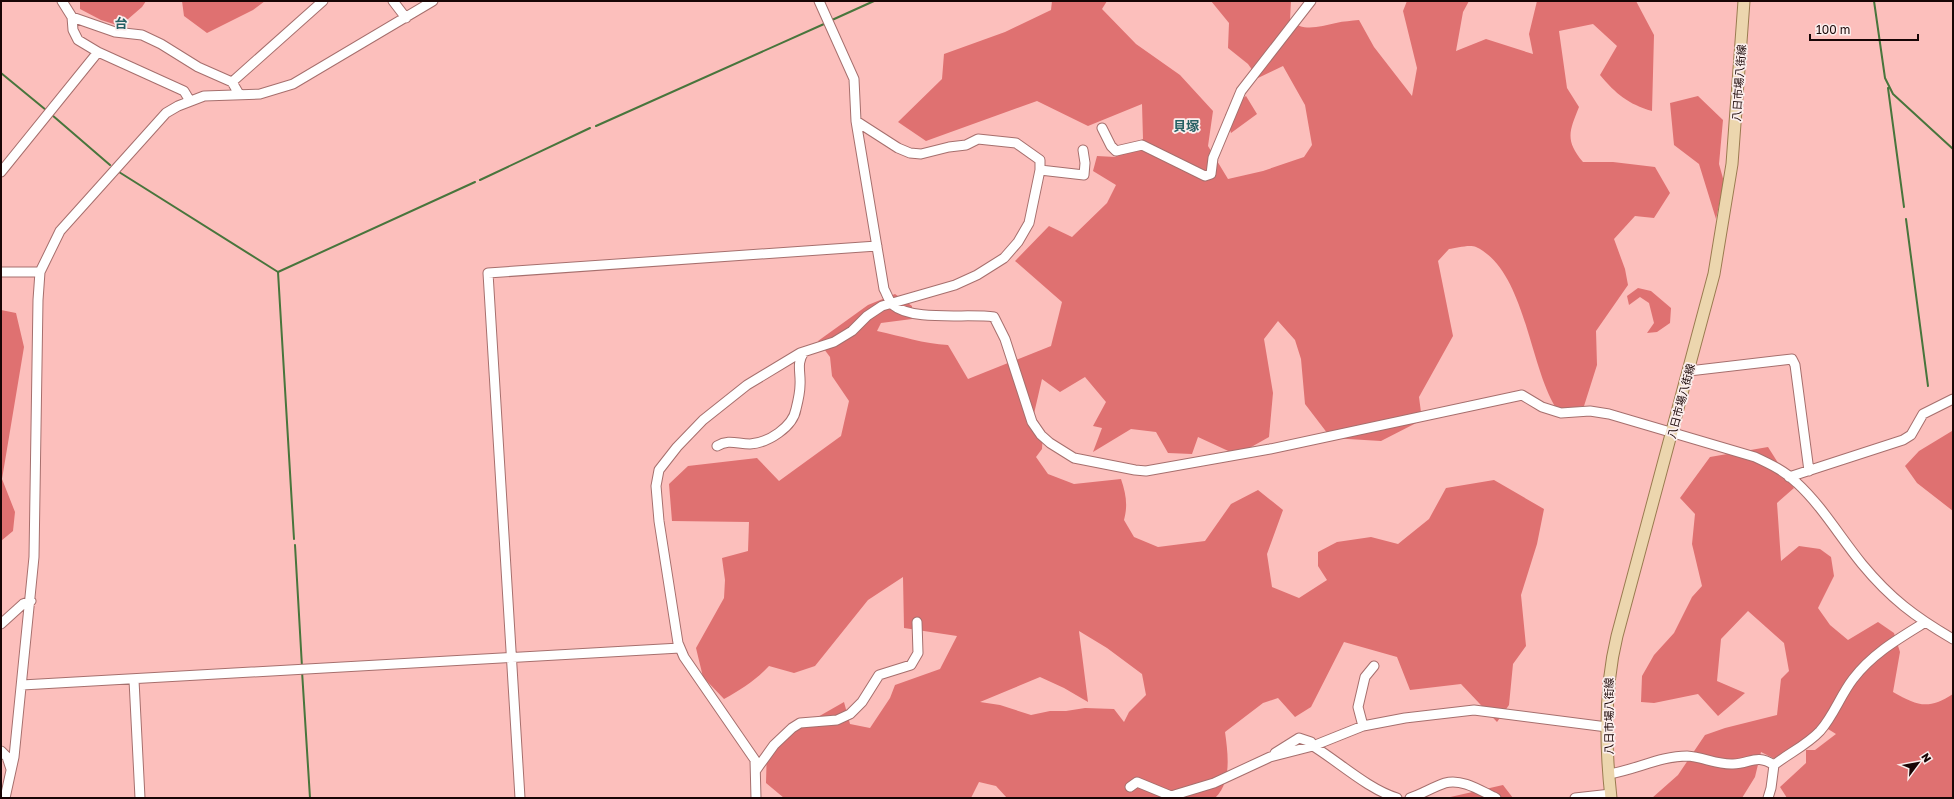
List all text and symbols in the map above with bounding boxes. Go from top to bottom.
district label: 台 [114,15,128,31]
scale bar [1810,16,1918,42]
text: 100 m [1816,22,1850,37]
street label: 八日市場八街線 [1729,44,1748,122]
district label: 貝塚 [1173,118,1199,134]
street label: 八日市場八街線 [1664,362,1697,440]
street label: 八日市場八街線 [1602,678,1615,755]
north arrow [1898,743,1938,783]
text: N [1919,750,1935,764]

